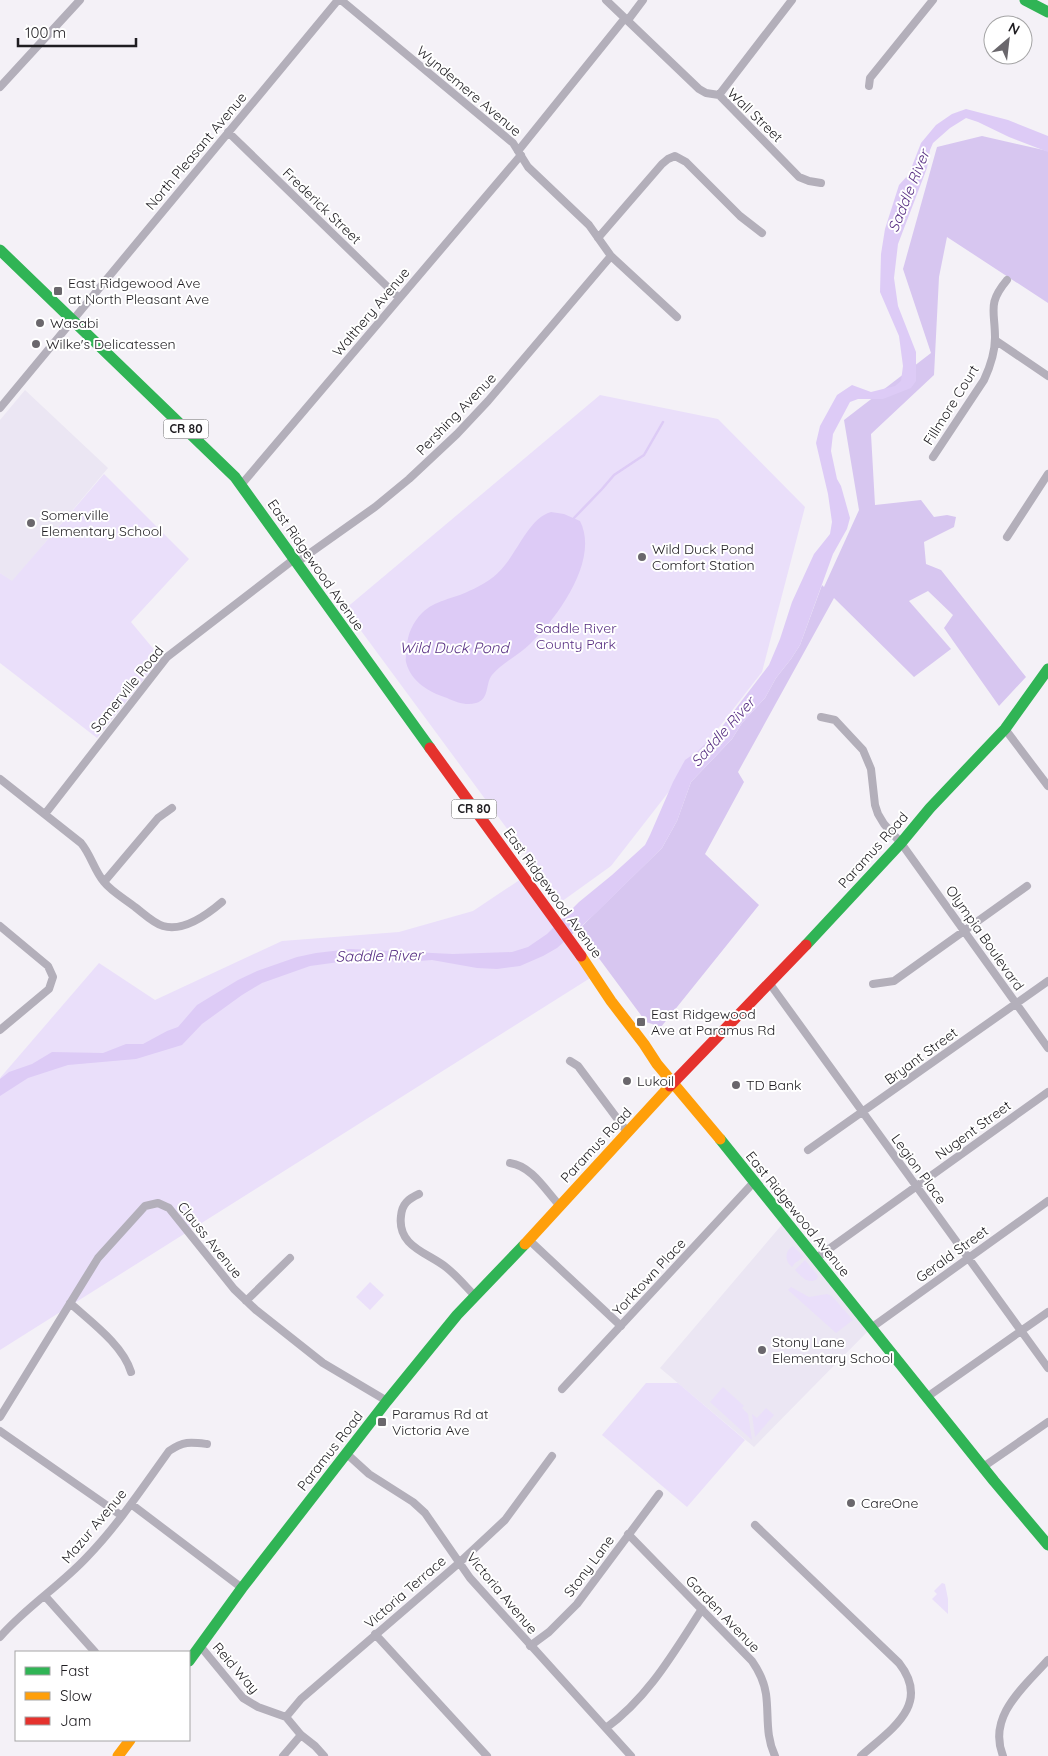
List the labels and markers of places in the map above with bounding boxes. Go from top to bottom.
place label: East Ridgewood Ave at North Pleasant Ave [68,274,209,308]
marker: East Ridgewood Ave at North Pleasant Ave [52,285,64,297]
place label: Wasabi [50,314,99,332]
marker: Wasabi [34,317,46,329]
place label: Wilke's Delicatessen [46,335,176,353]
marker: Wilke's Delicatessen [30,338,42,350]
place label: Somerville Elementary School [41,506,162,540]
marker: Somerville Elementary School [25,517,37,529]
place label: Wild Duck Pond Comfort Station [652,540,755,574]
marker: Wild Duck Pond Comfort Station [636,551,648,563]
place label: East Ridgewood Ave at Paramus Rd [651,1005,775,1039]
marker: East Ridgewood Ave at Paramus Rd [635,1016,647,1028]
place label: Lukoil [637,1072,674,1090]
marker: Lukoil [621,1075,633,1087]
place label: TD Bank [746,1076,802,1094]
marker: TD Bank [730,1079,742,1091]
place label: Stony Lane Elementary School [772,1333,893,1367]
marker: Stony Lane Elementary School [756,1344,768,1356]
place label: Paramus Rd at Victoria Ave [392,1405,489,1439]
marker: Paramus Rd at Victoria Ave [376,1416,388,1428]
place label: CareOne [861,1494,918,1512]
marker: CareOne [845,1497,857,1509]

